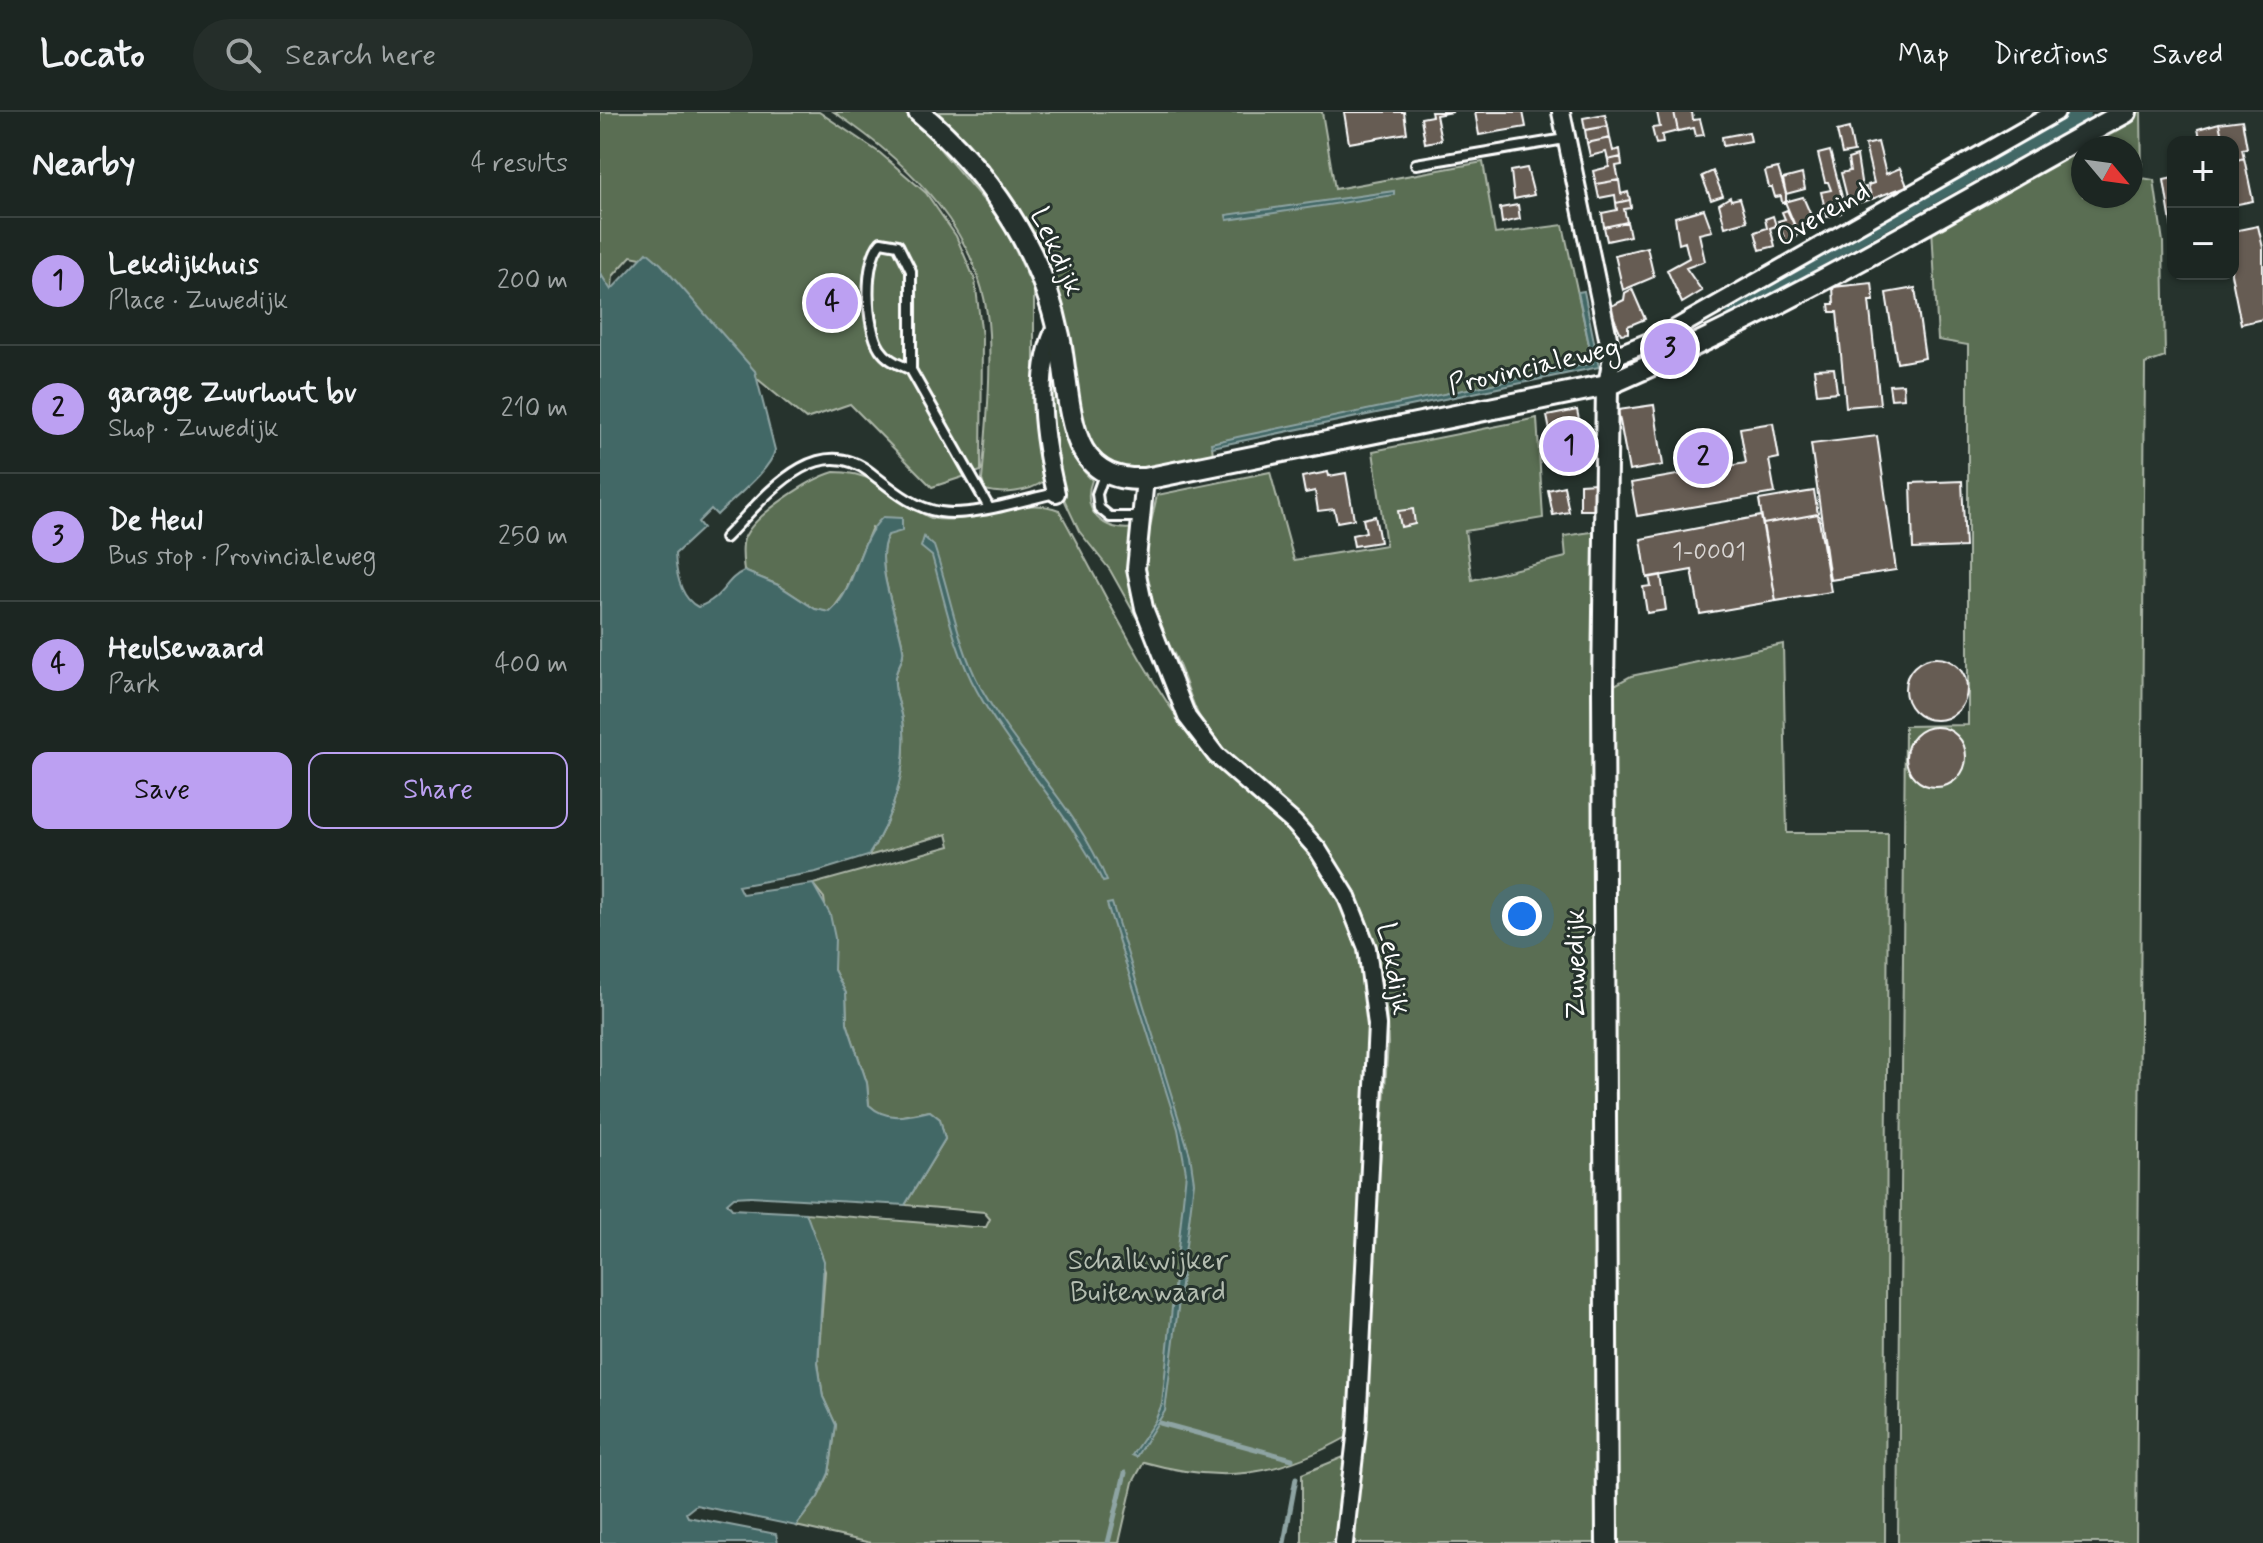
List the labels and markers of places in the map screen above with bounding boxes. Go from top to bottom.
pin: 4 [806,273,858,333]
pin: 3 [1644,319,1696,379]
pin: 1 [1543,416,1595,476]
pin: 2 [1677,428,1729,488]

